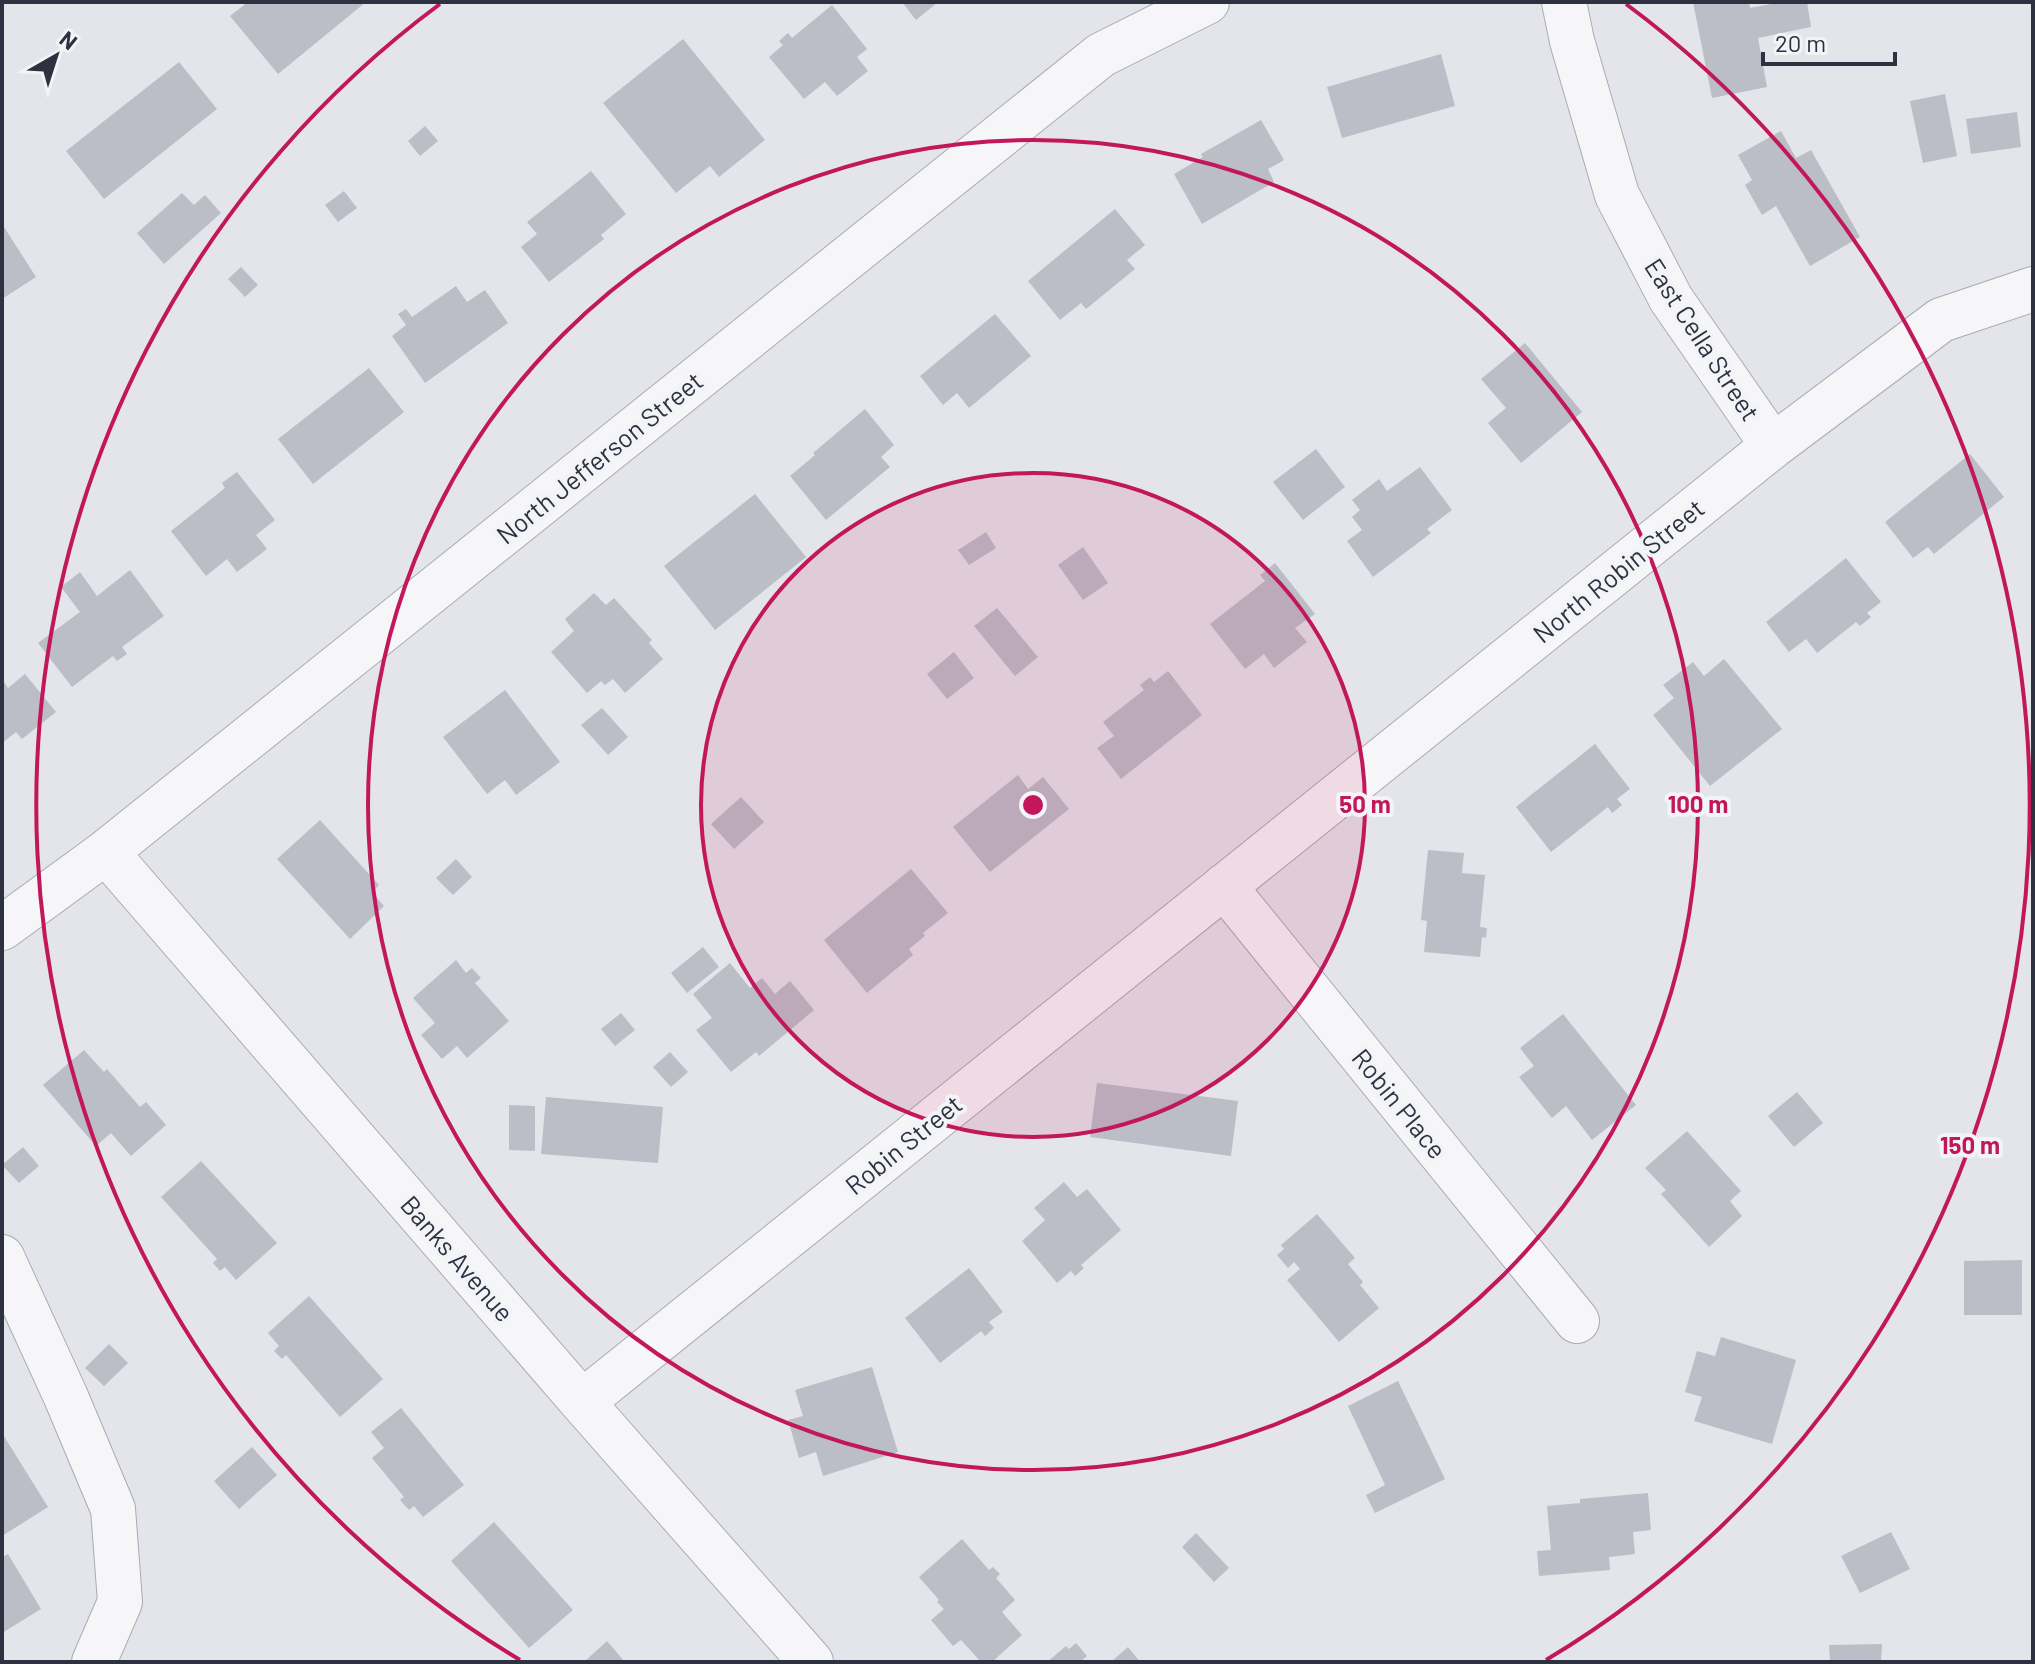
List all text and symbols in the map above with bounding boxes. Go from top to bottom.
north arrow [16,16,96,96]
scale bar [1763,16,1895,66]
text: N [55,25,83,54]
text: 20 m [1775,28,1826,57]
street label: East Cella Street [1639,252,1767,426]
street label: North Jefferson Street [490,364,708,550]
street label: North Robin Street [1526,491,1710,649]
text: 50 m [1339,789,1391,818]
text: 100 m [1668,789,1728,818]
centre of rings [1019,791,1047,819]
street label: Robin Place [1346,1042,1454,1164]
street label: Robin Street [838,1088,968,1200]
text: 150 m [1940,1130,2000,1159]
street label: Banks Avenue [395,1189,521,1327]

